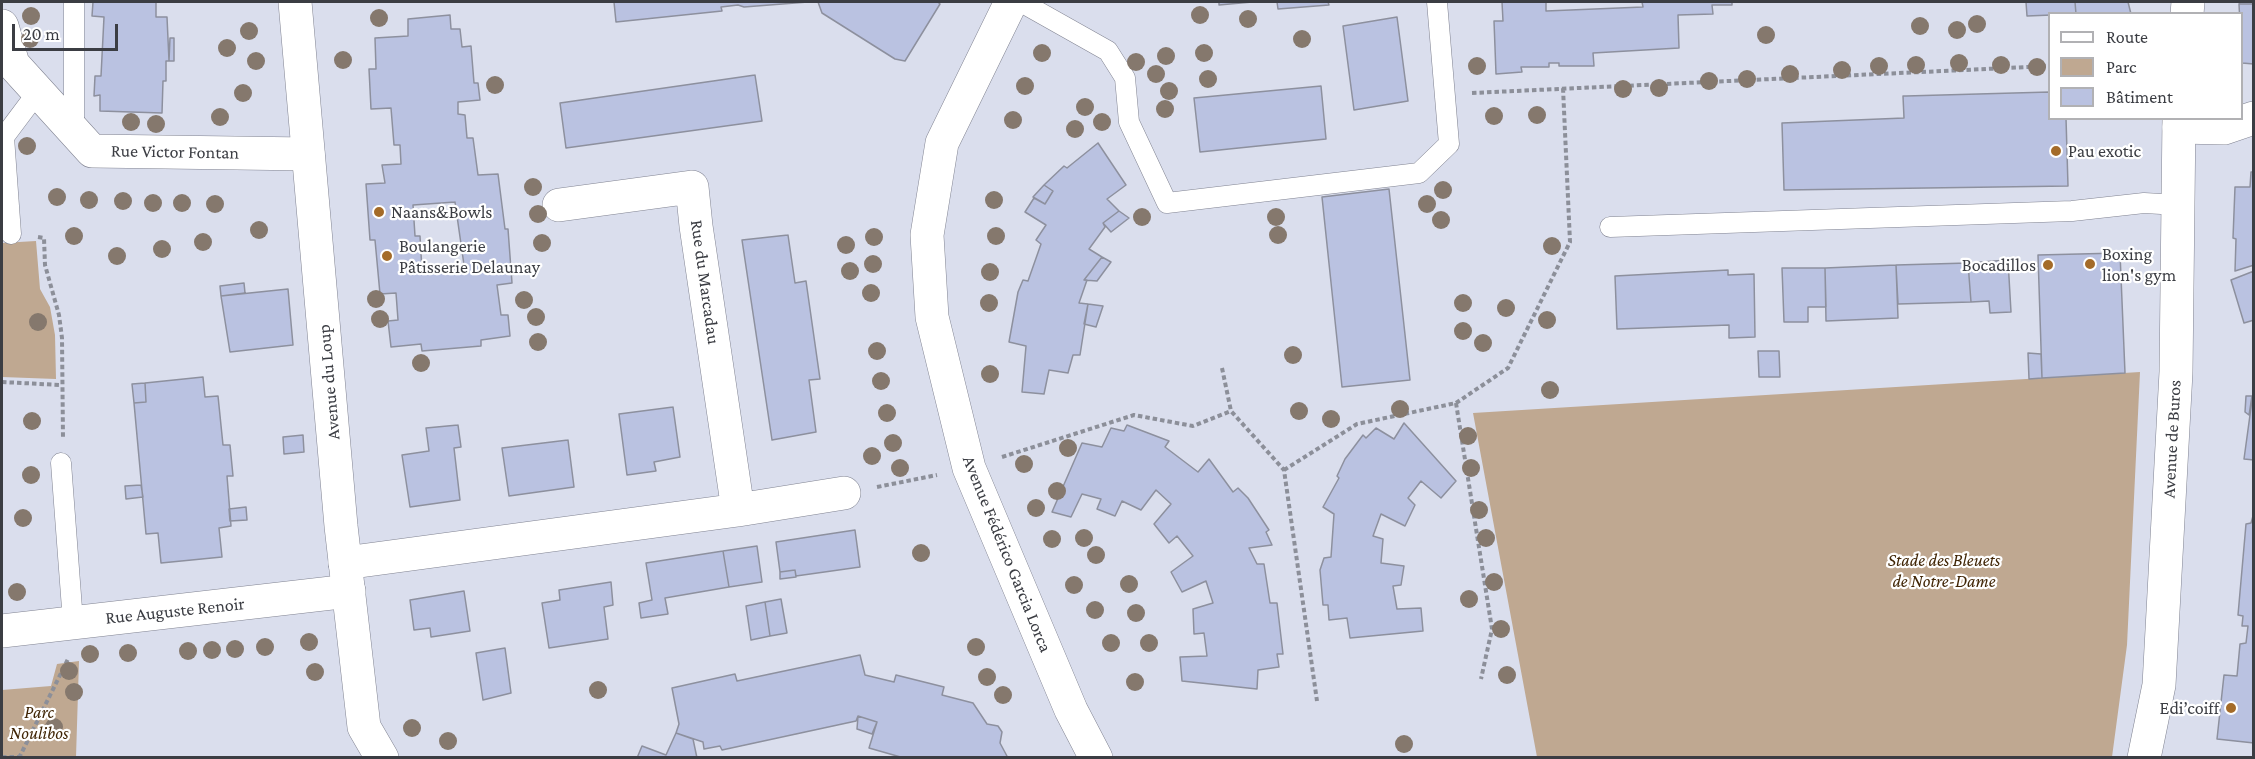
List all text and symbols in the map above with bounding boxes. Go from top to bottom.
scale bar [15,12,122,50]
legend [2048,12,2243,120]
text: 20 m [23,24,60,44]
text: Route [2106,27,2148,47]
text: Parc [2106,57,2137,77]
text: Bâtiment [2106,87,2173,107]
street label: Rue Victor Fontan [111,140,239,164]
place label: Pau exotic [2068,140,2141,162]
marker: Pau exotic [2049,144,2063,158]
place label: Naans&Bowls [391,201,492,223]
marker: Naans&Bowls [372,205,386,219]
street label: Rue du Marcadau [686,218,724,346]
place label: Boulangerie Pâtisserie Delaunay [399,235,540,278]
place label: Boxing lion's gym [2102,243,2176,286]
marker: Boulangerie Pâtisserie Delaunay [380,249,394,263]
place label: Bocadillos [1962,254,2036,276]
marker: Boxing lion's gym [2083,257,2097,271]
marker: Bocadillos [2041,258,2055,272]
street label: Avenue du Loup [313,323,345,441]
street label: Avenue de Buros [2158,379,2186,499]
street label: Avenue Fédérico Garcia Lorca [958,452,1056,656]
park label: Stade des Bleuets de Notre-Dame [1888,549,2000,592]
street label: Rue Auguste Renoir [104,593,246,629]
place label: Edi’coiff [2160,697,2219,719]
park label: Parc Noulibos [10,701,68,744]
marker: Edi’coiff [2224,701,2238,715]

